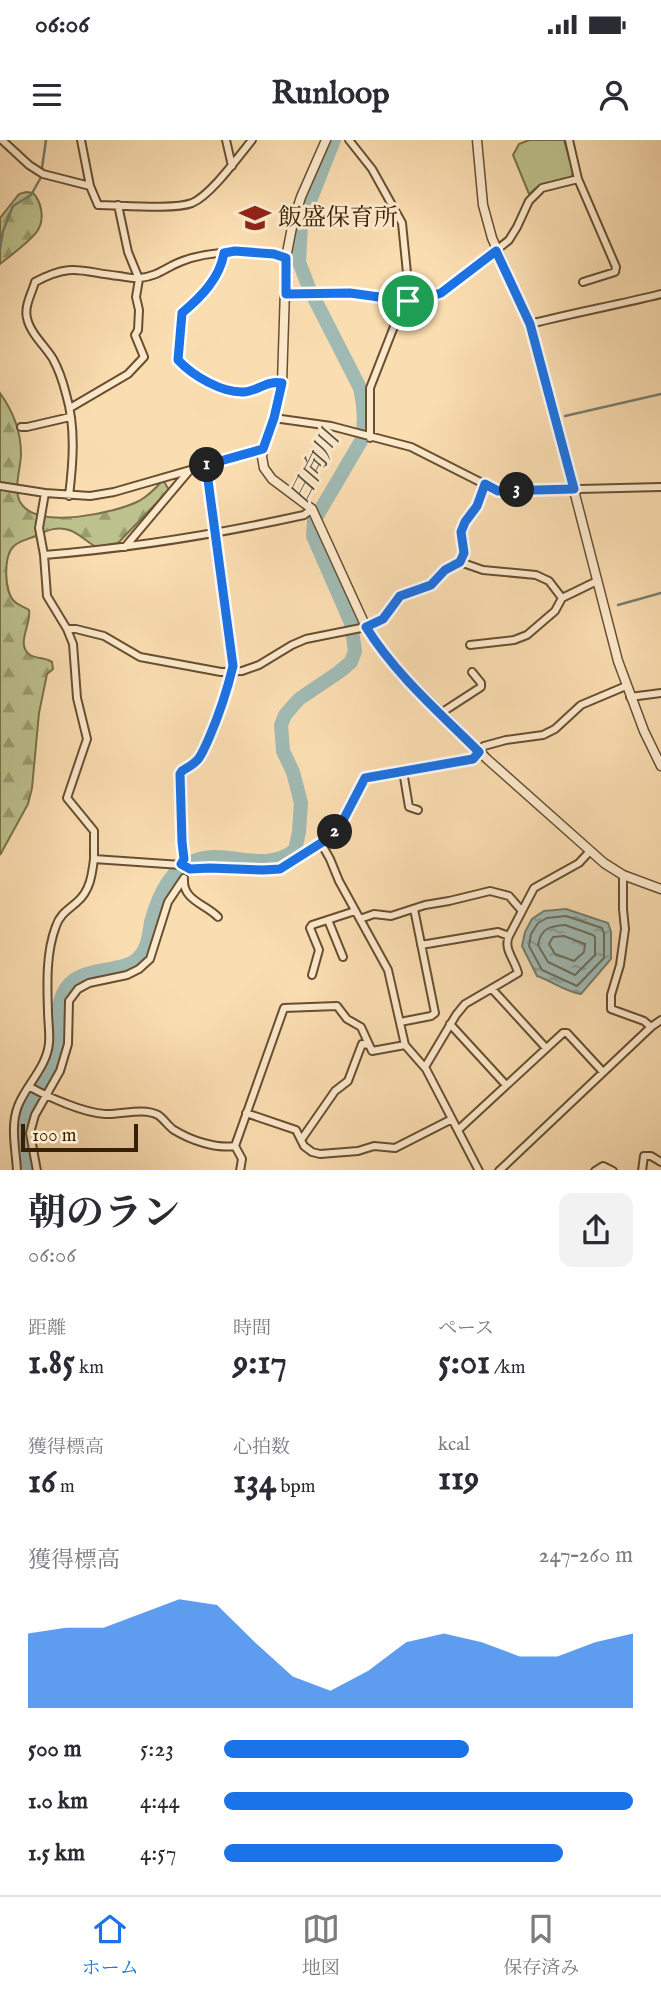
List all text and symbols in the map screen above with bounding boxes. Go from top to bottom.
text: 06:06 [35,8,89,41]
text: Runloop [271,74,390,115]
icon: menu [28,76,66,114]
icon: person [595,76,633,114]
school or university icon: 飯盛保育所 [238,201,272,235]
place label: 飯盛保育所 [278,203,398,234]
pin [378,271,438,331]
icon: arrive [389,282,427,320]
water label: 日向川 [283,423,349,510]
pin: 1 [190,448,224,482]
text: 1 [203,452,210,476]
pin: 3 [500,472,534,508]
text: 3 [513,477,520,501]
pin: 2 [318,814,352,850]
text: 2 [330,819,339,843]
scale bar [21,1122,138,1153]
text: 100 m [32,1124,76,1148]
text: 朝のラン [28,1191,180,1239]
button: share [559,1193,633,1267]
text: 06:06 [28,1241,76,1270]
text: 距離 [28,1317,66,1341]
text: 時間 [233,1317,271,1341]
text: ペース [438,1317,494,1341]
text: 1.85 [28,1341,75,1386]
text: 9:17 [233,1341,287,1386]
text: 5:01 [438,1341,490,1386]
text: km [75,1356,104,1380]
text: /km [490,1356,525,1380]
text: kcal [438,1433,470,1457]
text: 獲得標高 [28,1436,104,1460]
text: 心拍数 [233,1436,290,1460]
text: 119 [438,1457,479,1502]
text: 16 [28,1460,56,1505]
text: 134 [233,1460,276,1505]
text: m [56,1475,75,1499]
text: bpm [276,1475,316,1499]
text: 247–260 m [539,1541,633,1570]
text: 獲得標高 [28,1546,120,1575]
text: 500 m [28,1735,82,1764]
text: 5:23 [140,1735,174,1764]
text: 1.0 km [28,1787,88,1816]
text: 4:44 [140,1787,180,1816]
text: 1.5 km [28,1839,85,1868]
text: 4:57 [140,1839,176,1868]
tab: ホーム [82,1910,139,1981]
tab: 地図 [302,1910,340,1981]
tab: 保存済み [503,1910,579,1981]

